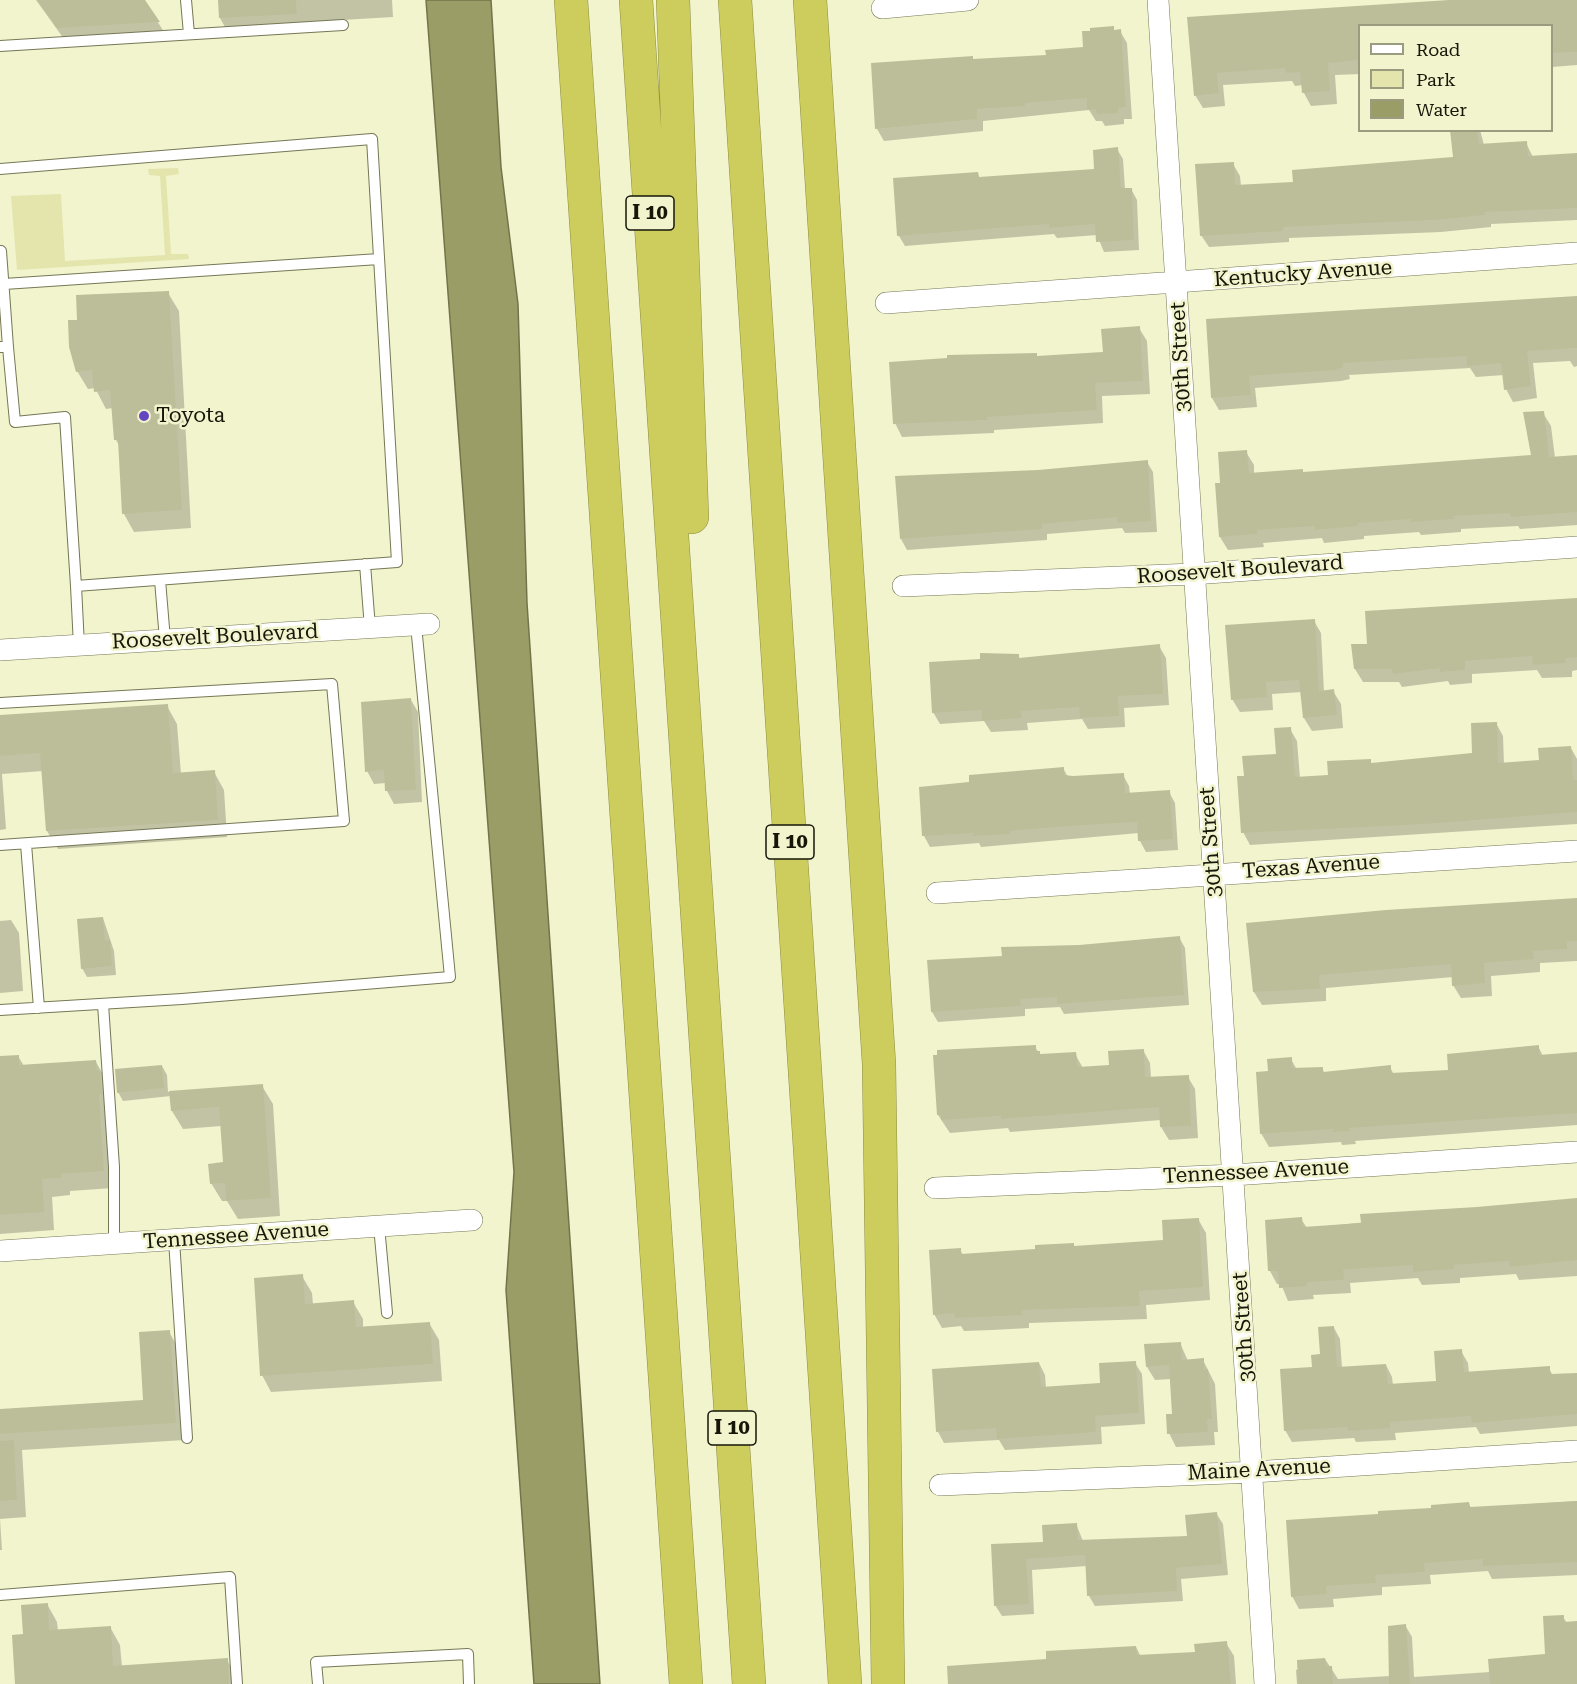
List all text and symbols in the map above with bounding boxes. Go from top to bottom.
legend [1358,24,1553,132]
text: Road [1416,39,1460,60]
text: Park [1416,69,1456,90]
text: Water [1416,99,1467,120]
road number: I 10 [626,196,674,230]
street label: Kentucky Avenue [1213,255,1393,293]
street label: 30th Street [1166,301,1196,413]
place label: Toyota [156,403,225,429]
marker: Toyota [137,409,151,423]
street label: Roosevelt Boulevard [1136,550,1344,590]
street label: Roosevelt Boulevard [111,619,319,655]
street label: 30th Street [1195,786,1227,898]
road number: I 10 [766,825,814,859]
street label: Texas Avenue [1241,850,1381,884]
street label: Tennessee Avenue [1162,1155,1350,1189]
street label: Tennessee Avenue [142,1217,330,1255]
street label: 30th Street [1228,1271,1260,1383]
road number: I 10 [708,1411,756,1445]
street label: Maine Avenue [1187,1454,1331,1486]

